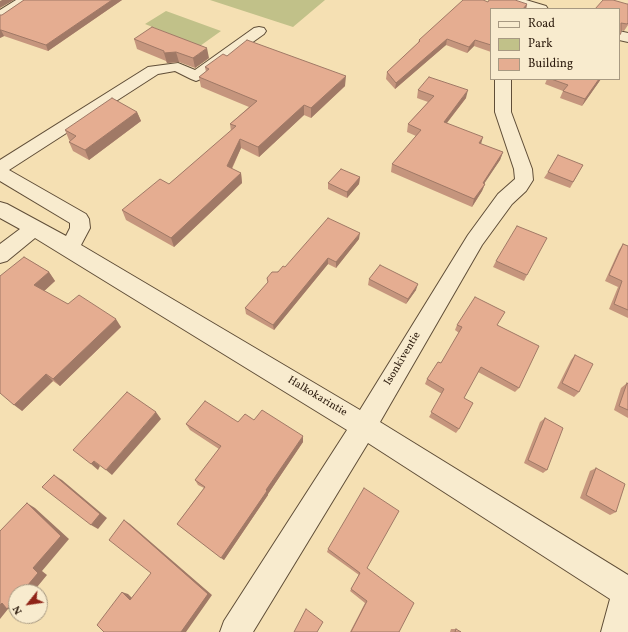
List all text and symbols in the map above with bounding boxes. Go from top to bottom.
legend [490,8,620,80]
text: Road [528,16,555,32]
text: Park [528,36,553,52]
text: Building [528,56,573,72]
street label: Isonkiventie [382,330,424,388]
street label: Halkokarintie [285,374,349,420]
north arrow [8,584,48,624]
text: N [10,603,27,617]

